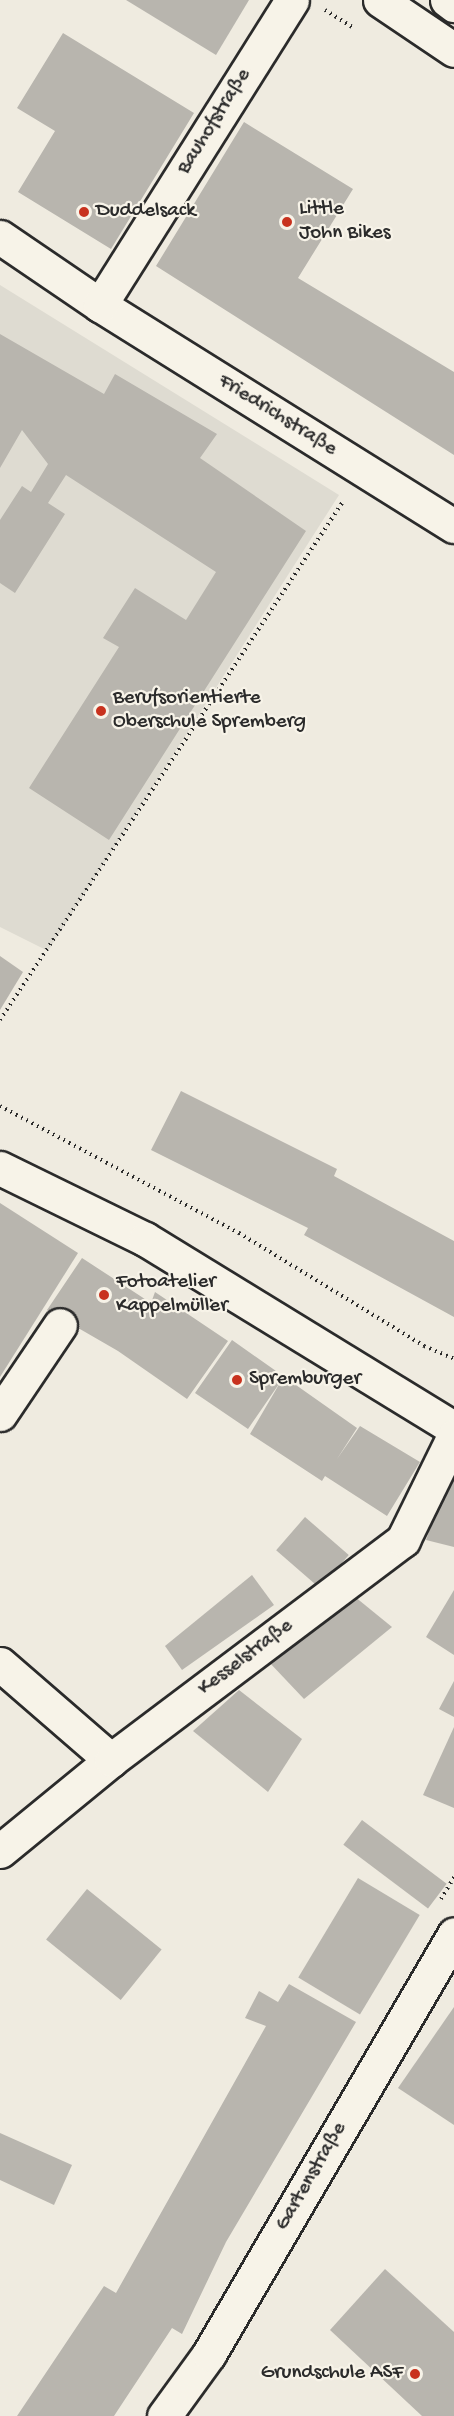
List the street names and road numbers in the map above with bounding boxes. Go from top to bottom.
street label: Bauhofstraße [173,65,257,179]
street label: Friedrichstraße [213,369,341,463]
street label: Kesselstraße [194,1614,298,1702]
street label: Gartenstraße [271,2118,353,2236]

